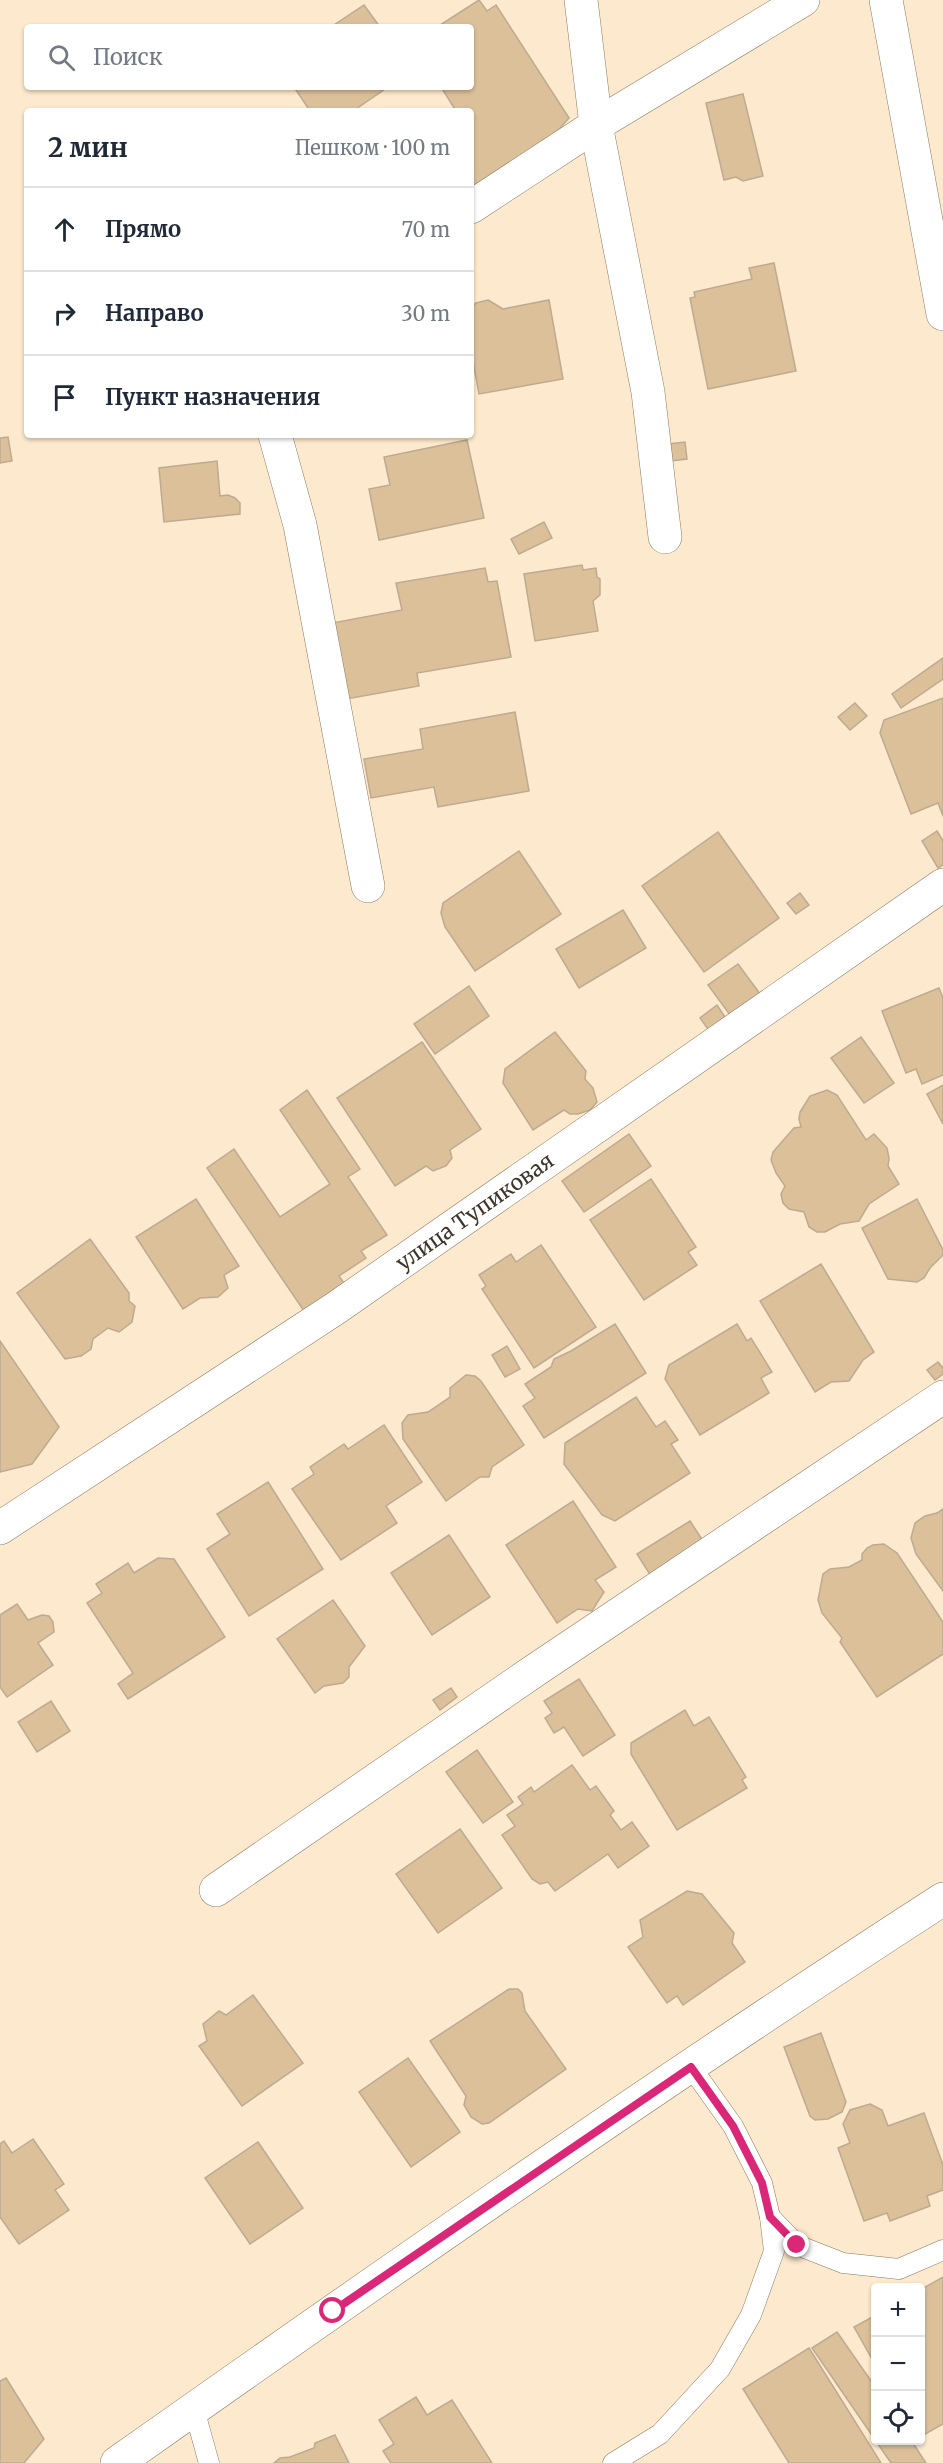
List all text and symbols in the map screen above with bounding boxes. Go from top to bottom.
search box [24,24,474,90]
icon: search [45,41,78,74]
text: Поиск [93,43,163,71]
text: 2 мин [48,131,128,164]
text: Пешком · 100 m [295,135,450,160]
icon: ahead [48,213,81,246]
text: Прямо [105,215,181,243]
text: 70 m [402,217,450,242]
icon: right [48,297,81,330]
text: Направо [105,299,204,327]
text: 30 m [401,301,450,326]
icon: arrive [48,381,81,414]
text: Пункт назначения [105,383,320,411]
street label: улица Тупиковая [391,1147,559,1276]
route end [783,2231,809,2257]
map controls [871,2283,925,2445]
button: + [871,2283,925,2337]
route start [319,2297,345,2323]
button: − [871,2337,925,2391]
button: locate [871,2391,925,2445]

